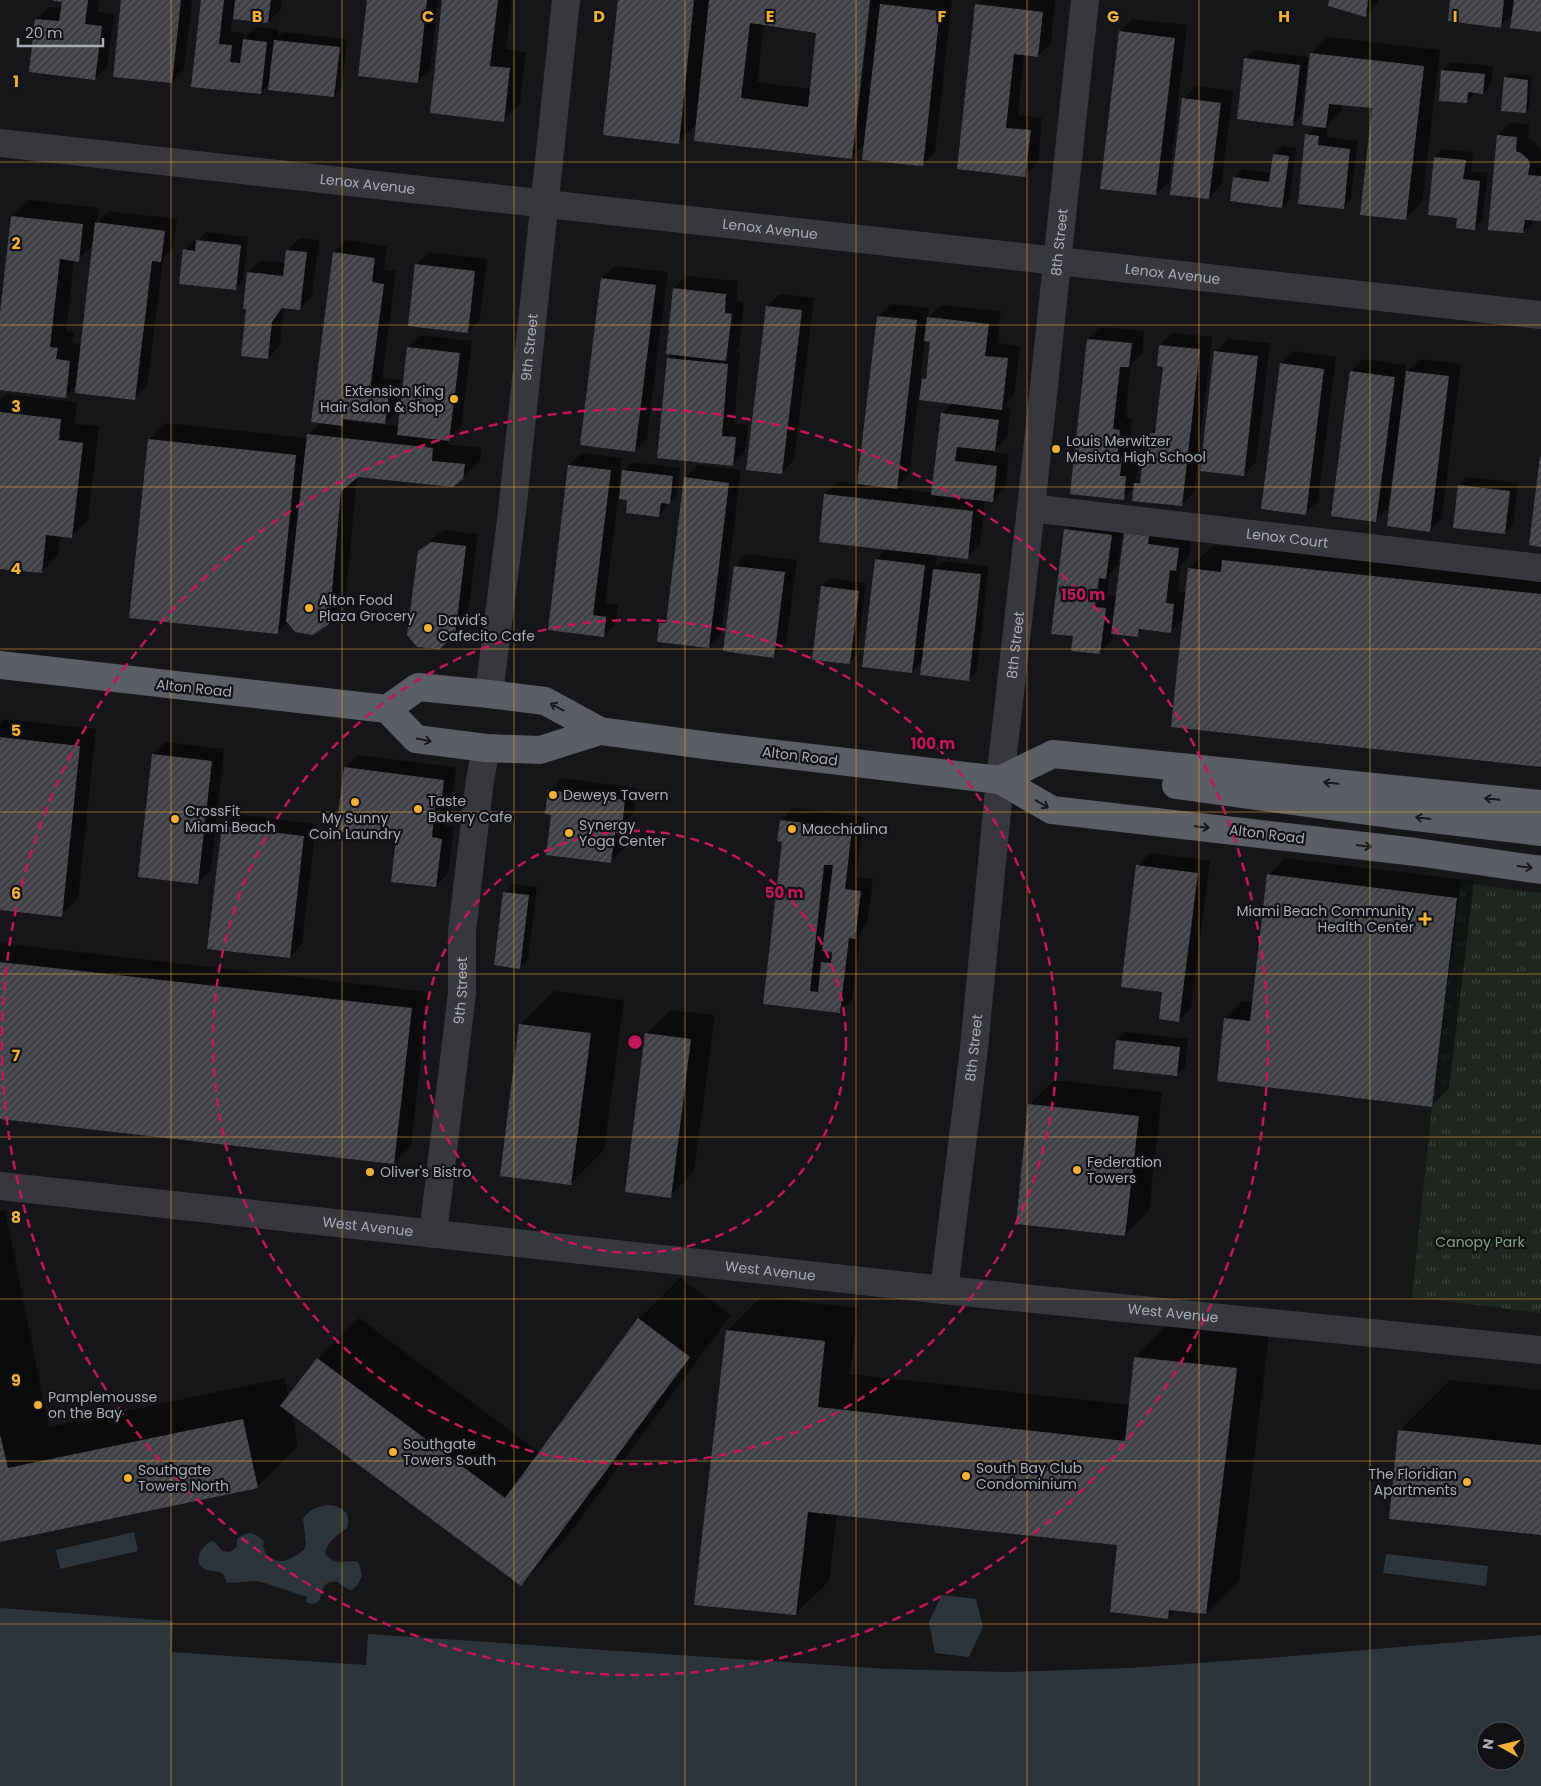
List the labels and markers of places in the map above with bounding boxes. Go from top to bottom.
place label: Extension King Hair Salon & Shop [320,381,444,417]
marker: Extension King Hair Salon & Shop [448,393,460,405]
place label: Louis Merwitzer Mesivta High School [1066,431,1206,467]
marker: Louis Merwitzer Mesivta High School [1050,443,1062,455]
place label: Alton Food Plaza Grocery [319,590,415,626]
marker: Alton Food Plaza Grocery [303,602,315,614]
place label: David's Cafecito Cafe [438,610,535,646]
marker: David's Cafecito Cafe [422,622,434,634]
place label: Deweys Tavern [563,785,668,805]
marker: Deweys Tavern [547,789,559,801]
place label: Taste Bakery Cafe [428,791,513,827]
marker: My Sunny Coin Laundry [349,796,361,808]
place label: CrossFit Miami Beach [185,801,276,837]
marker: Taste Bakery Cafe [412,803,424,815]
place label: My Sunny Coin Laundry [309,808,401,844]
marker: CrossFit Miami Beach [169,813,181,825]
place label: Synergy Yoga Center [579,815,666,851]
place label: Macchialina [802,819,888,839]
marker: Macchialina [786,823,798,835]
marker: Synergy Yoga Center [563,827,575,839]
place label: Miami Beach Community Health Center [1237,901,1414,937]
marker: Miami Beach Community Health Center [1418,912,1432,926]
centre of rings [626,1033,644,1051]
place label: Federation Towers [1087,1152,1162,1188]
place label: Oliver's Bistro [380,1162,472,1182]
marker: Federation Towers [1071,1164,1083,1176]
marker: Oliver's Bistro [364,1166,376,1178]
place label: Pamplemousse on the Bay [48,1387,158,1423]
marker: Pamplemousse on the Bay [32,1399,44,1411]
place label: Southgate Towers South [403,1434,496,1470]
marker: Southgate Towers South [387,1446,399,1458]
place label: South Bay Club Condominium [976,1458,1082,1494]
place label: Southgate Towers North [138,1460,229,1496]
place label: The Floridian Apartments [1369,1464,1457,1500]
marker: South Bay Club Condominium [960,1470,972,1482]
marker: Southgate Towers North [122,1472,134,1484]
marker: The Floridian Apartments [1461,1476,1473,1488]

